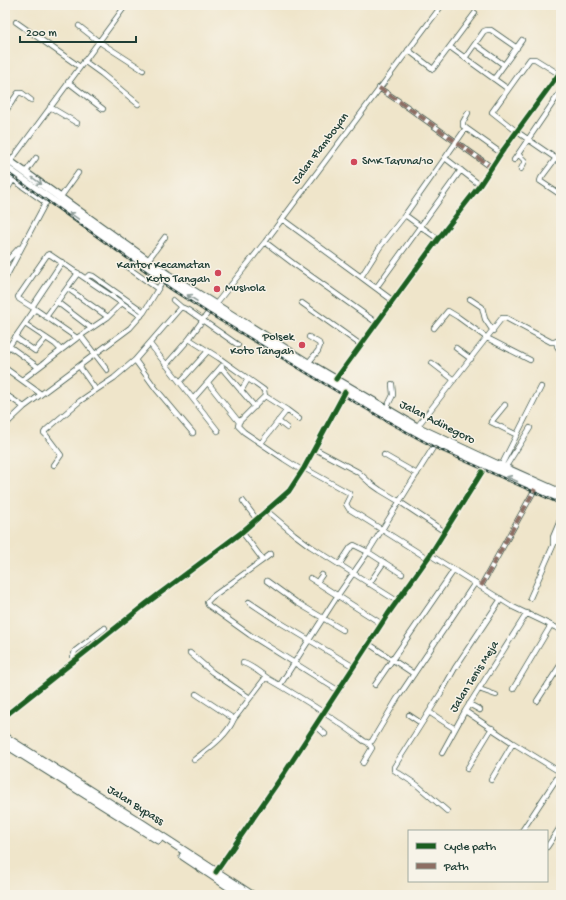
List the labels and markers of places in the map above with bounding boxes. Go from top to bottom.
place label: SMK Taruna/10 [362,155,434,169]
marker: SMK Taruna/10 [349,157,359,167]
place label: Kantor Kecamatan Koto Tangah [117,259,211,287]
marker: Kantor Kecamatan Koto Tangah [213,268,223,278]
place label: Mushola [225,282,266,296]
marker: Mushola [212,284,222,294]
place label: Polsek Koto Tangah [230,331,296,359]
marker: Polsek Koto Tangah [297,340,307,350]

